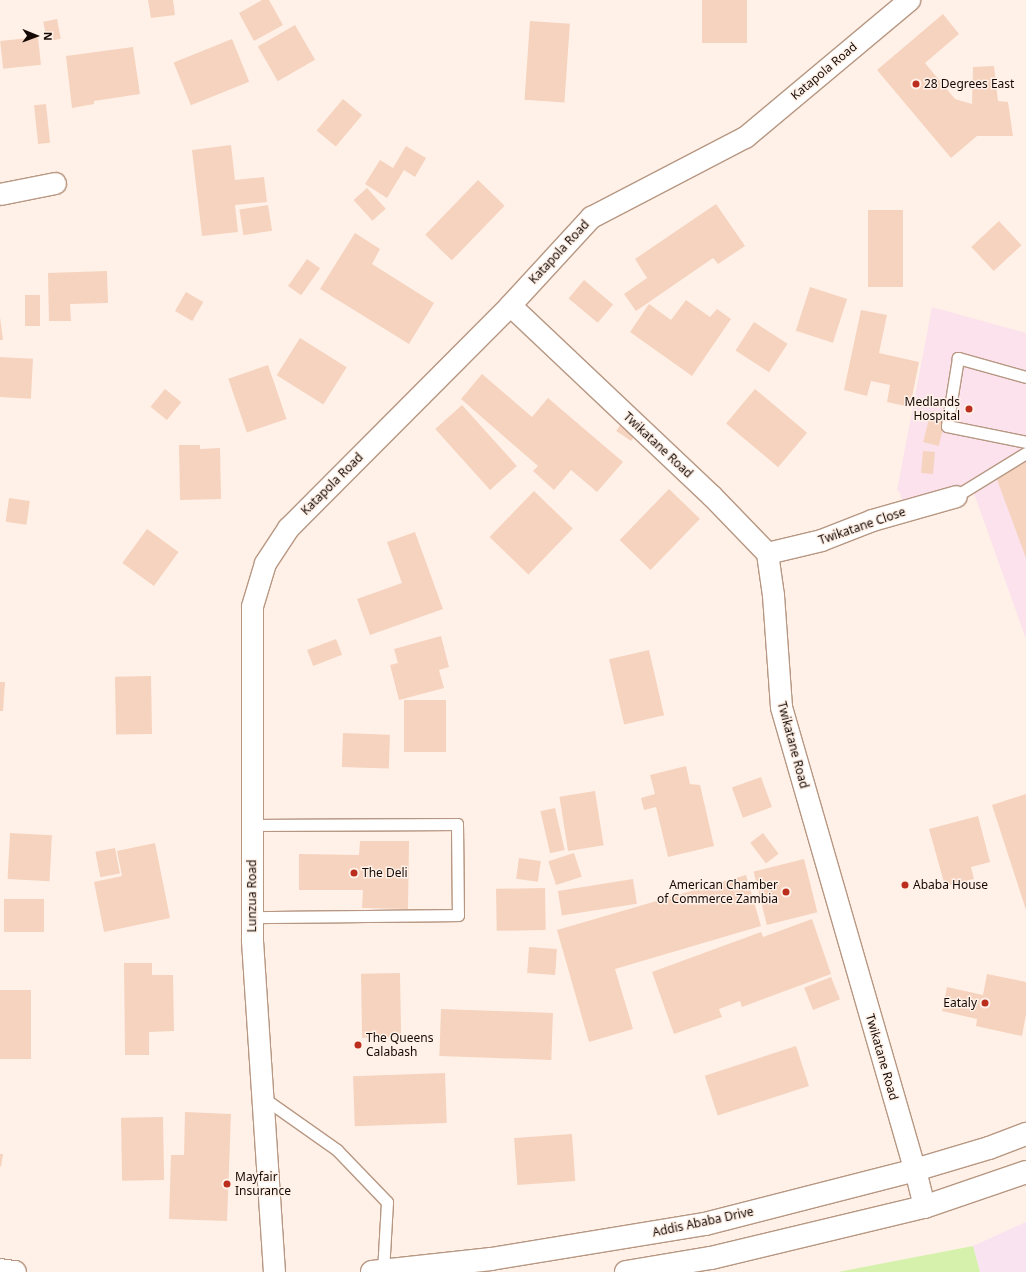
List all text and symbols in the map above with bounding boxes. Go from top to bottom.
north arrow [16,16,56,56]
text: N [41,32,56,41]
street label: Katapola Road [788,39,860,103]
place label: 28 Degrees East [924,77,1014,91]
marker: 28 Degrees East [911,79,921,89]
street label: Katapola Road [526,217,592,287]
place label: Medlands Hospital [905,395,960,423]
marker: Medlands Hospital [963,403,975,415]
street label: Twikatane Road [620,409,696,481]
street label: Katapola Road [298,450,366,518]
street label: Twikatane Close [817,504,907,548]
street label: Twikatane Road [774,700,812,790]
street label: Lunzua Road [245,860,259,932]
place label: The Deli [362,866,408,880]
marker: The Deli [349,868,359,878]
place label: American Chamber of Commerce Zambia [657,878,778,906]
place label: Ababa House [913,878,988,892]
marker: Ababa House [900,880,910,890]
marker: American Chamber of Commerce Zambia [781,887,791,897]
place label: Eataly [943,996,977,1010]
marker: Eataly [980,998,990,1008]
street label: Twikatane Road [863,1012,901,1102]
place label: The Queens Calabash [366,1031,433,1059]
marker: The Queens Calabash [353,1040,363,1050]
place label: Mayfair Insurance [235,1170,291,1198]
marker: Mayfair Insurance [222,1179,232,1189]
street label: Addis Ababa Drive [651,1204,755,1240]

